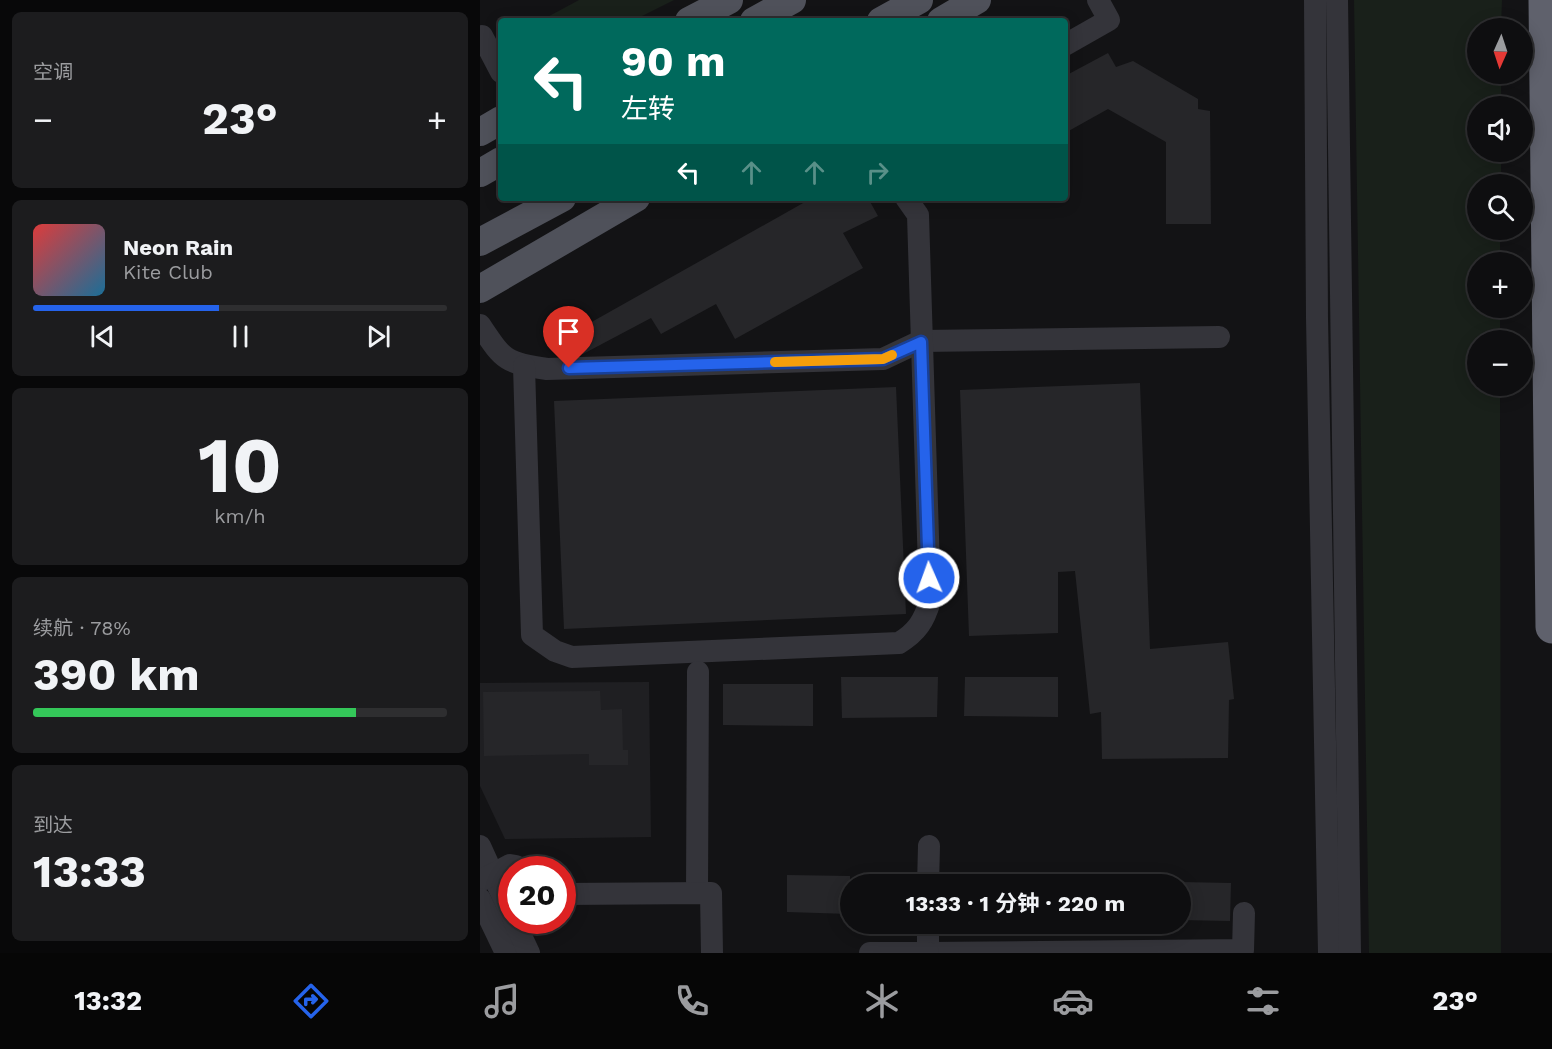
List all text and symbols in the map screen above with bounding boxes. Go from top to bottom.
north arrow [1467,18,1533,84]
map controls [1467,18,1533,396]
text: 90 m [621,37,725,86]
icon: left [522,42,600,120]
text: 空调 [33,60,73,84]
text: 23° [202,92,278,145]
text: 左转 [621,93,675,125]
button: sound [1467,96,1533,162]
text: − [33,100,53,139]
text: + [427,100,447,139]
icon: left [672,156,705,189]
icon: ahead [735,156,768,189]
icon: ahead [798,156,831,189]
icon: right [861,156,894,189]
button: search [1467,174,1533,240]
text: Neon Rain [123,235,233,260]
button: + [1467,252,1533,318]
text: Kite Club [123,260,213,284]
pin [543,306,594,368]
icon: arrive [552,315,585,348]
icon: previous [86,320,119,353]
icon: pause [224,320,257,353]
icon: next [362,320,395,353]
button: − [1467,330,1533,396]
text: 10 [198,419,282,511]
text: km/h [214,504,266,528]
position arrow [897,546,961,610]
text: 续航 · 78% [33,616,131,640]
text: 390 km [33,648,200,701]
text: 到达 [33,813,73,837]
text: 13:33 [33,845,146,898]
speed limit sign: 20 [498,856,576,934]
text: 13:33 · 1 分钟 · 220 m [906,891,1125,916]
icon: directions [290,980,332,1022]
icon: music [481,980,523,1022]
icon: phone [671,980,713,1022]
icon: climate [861,980,903,1022]
icon: car [1052,980,1094,1022]
icon: filters [1242,980,1284,1022]
text: 13:32 [74,985,142,1017]
text: 23° [1432,985,1478,1017]

